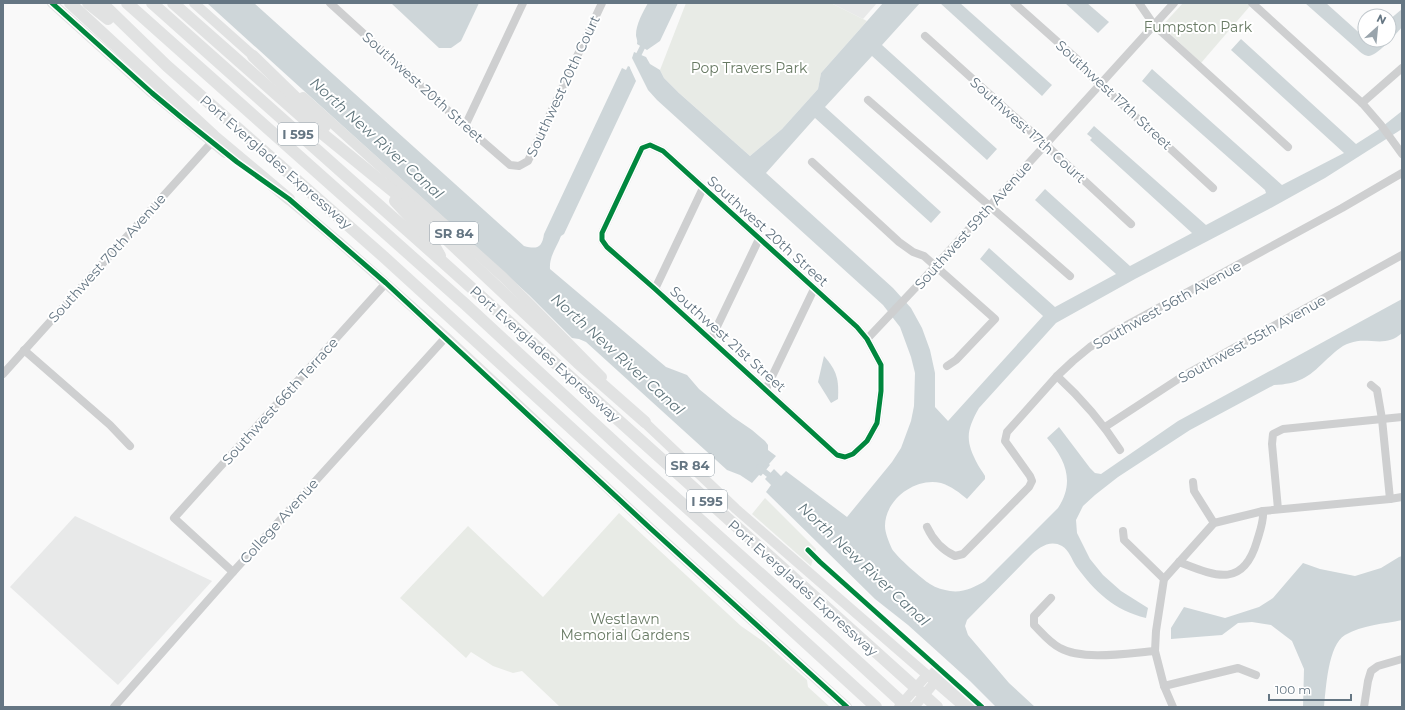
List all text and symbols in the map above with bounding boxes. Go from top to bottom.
north arrow [1357,8,1397,48]
text: N [1374,11,1389,27]
street label: Southwest 20th Court [522,12,604,160]
park label: Fumpston Park [1144,18,1253,36]
street label: Southwest 20th Street [359,28,488,146]
street label: Southwest 17th Street [1052,36,1176,154]
park label: Pop Travers Park [691,59,808,77]
water label: North New River Canal [306,73,448,203]
street label: Southwest 17th Court [966,73,1090,187]
street label: Port Everglades Expressway [196,91,356,233]
road number: I 595 [278,123,318,145]
street label: Southwest 59th Avenue [911,157,1035,293]
street label: Southwest 20th Street [704,172,833,290]
street label: Southwest 70th Avenue [44,190,170,326]
road number: SR 84 [430,222,478,244]
street label: Southwest 56th Avenue [1090,257,1244,353]
street label: Port Everglades Expressway [466,282,624,426]
street label: Southwest 21st Street [666,282,790,396]
water label: North New River Canal [547,289,689,419]
street label: Southwest 55th Avenue [1175,291,1329,387]
street label: Southwest 66th Terrace [218,334,342,468]
road number: SR 84 [666,454,714,476]
street label: College Avenue [236,475,322,567]
road number: I 595 [687,490,727,512]
water label: North New River Canal [794,498,934,630]
street label: Port Everglades Expressway [724,516,882,660]
park label: Westlawn Memorial Gardens [560,610,690,644]
scale bar [1269,676,1351,702]
text: 100 m [1275,682,1311,697]

